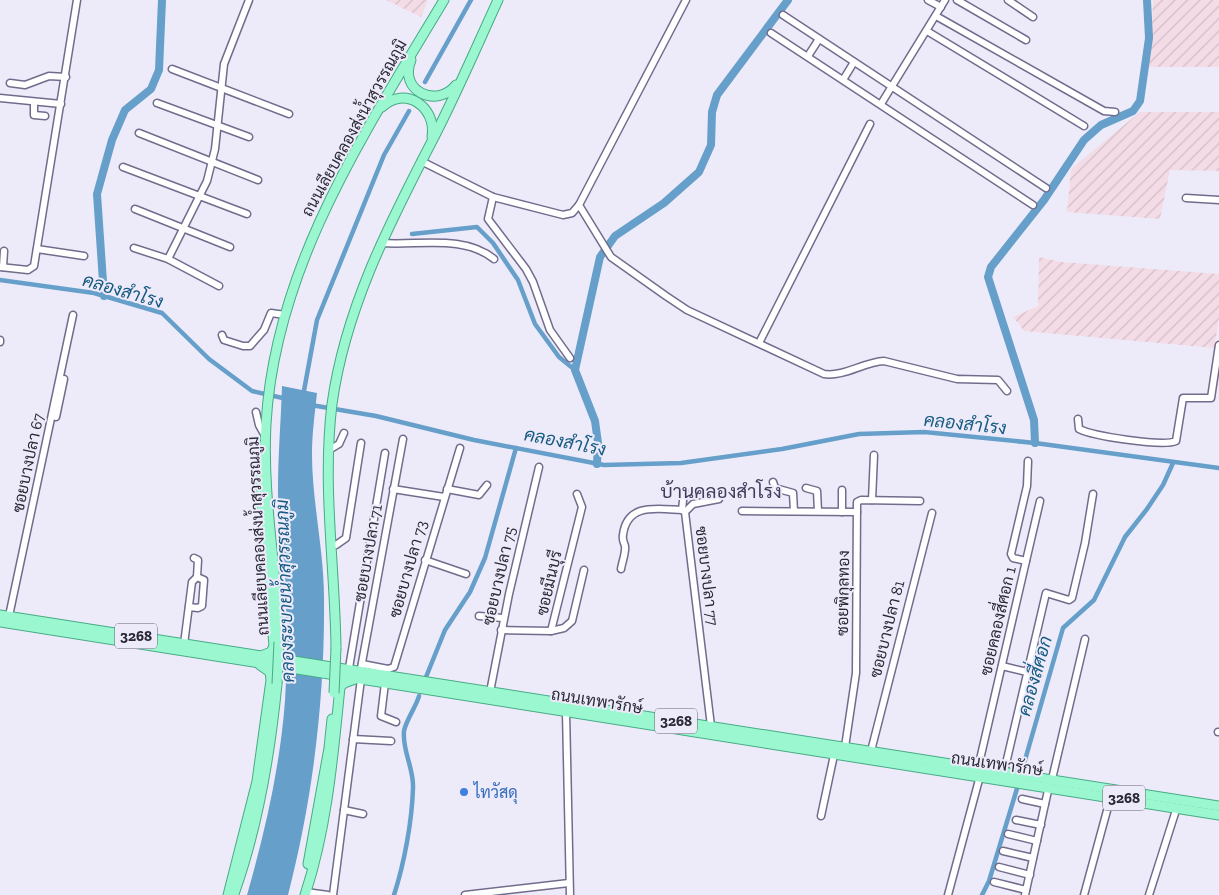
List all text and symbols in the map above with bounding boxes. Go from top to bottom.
street label: ถนนเลียบคลองส่งน้ำสุวรรณภูมิ [293,34,412,221]
water label: คลองสำโรง [80,267,166,313]
water label: คลองสำโรง [923,407,1008,439]
street label: ซอยบางปลา 67 [8,411,48,514]
water label: คลองสำโรง [522,421,608,461]
street label: ถนนเลียบคลองส่งน้ำสุวรรณภูมิ [238,436,275,636]
district label: บ้านคลองสำโรง [660,479,782,503]
water label: คลองระบายน้ำสุวรรณภูมิ [266,498,301,683]
street label: ซอยบางปลา 71 [350,503,386,603]
street label: ซอยบางปลา 73 [385,518,431,620]
street label: ซอยบางปลา 75 [478,525,520,627]
street label: ซอยบางปลา 77 [691,525,723,627]
street label: ซอยมีนบุรี [530,548,568,618]
street label: ซอยพิกุลทอง [833,550,855,636]
street label: ซอยคลองสี่ศอก 1 [971,564,1020,677]
street label: ซอยบางปลา 81 [866,578,908,680]
road number: 3268 [115,624,157,648]
water label: คลองสี่ศอก [1008,632,1057,719]
street label: ถนนเทพารักษ์ [550,681,645,718]
road number: 3268 [655,708,697,734]
street label: ถนนเทพารักษ์ [950,745,1045,780]
place label: ไทวัสดุ [472,781,518,804]
marker: ไทวัสดุ [458,786,470,798]
road number: 3268 [1103,786,1145,810]

